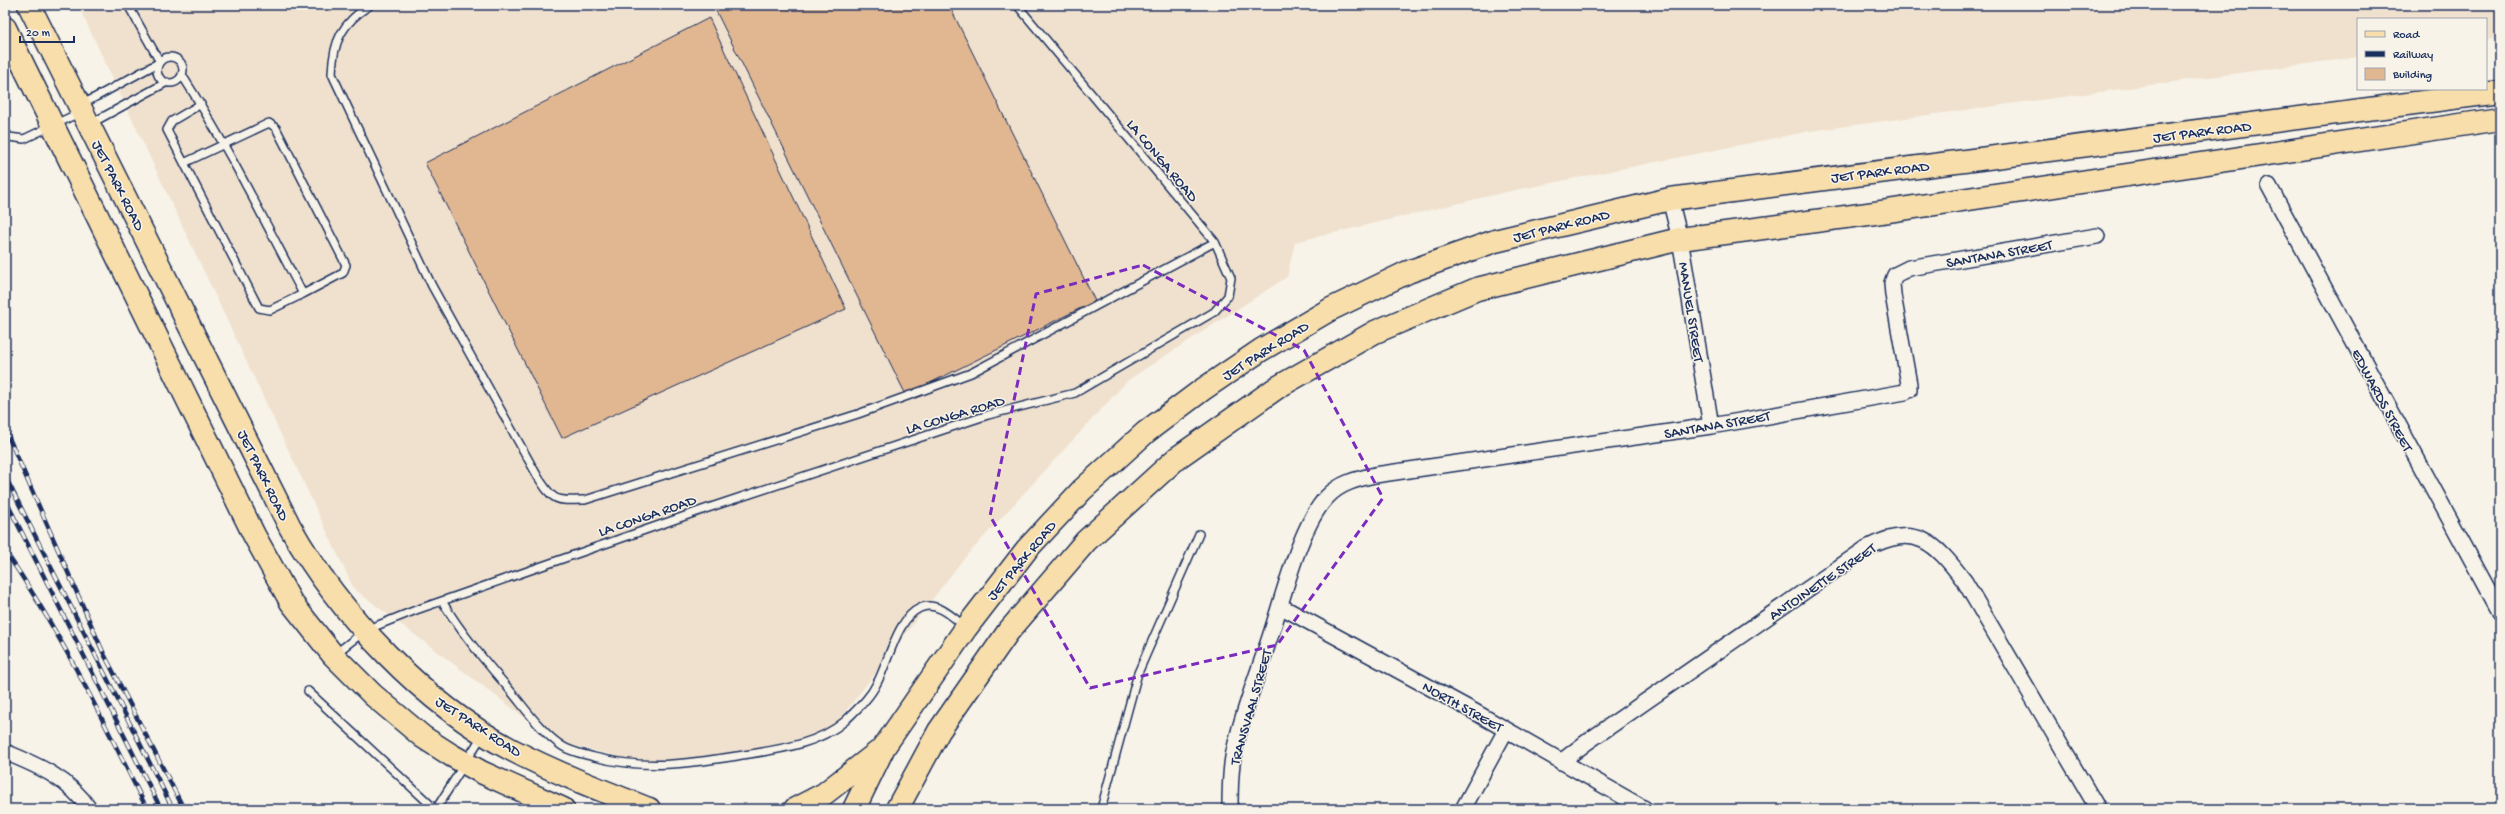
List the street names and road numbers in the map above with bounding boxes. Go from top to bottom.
street label: LA CONGA ROAD [1122,116,1201,206]
street label: JET PARK ROAD [2152,118,2253,148]
street label: JET PARK ROAD [87,138,148,234]
street label: JET PARK ROAD [1830,158,1931,188]
street label: JET PARK ROAD [1511,206,1612,248]
street label: SANTANA STREET [1945,237,2055,273]
street label: MANUEL STREET [1673,261,1707,365]
street label: JET PARK ROAD [1219,318,1313,386]
street label: EDWARDS STREET [2347,346,2416,457]
street label: LA CONGA ROAD [904,392,1007,439]
street label: SANTANA STREET [1663,408,1773,444]
street label: JET PARK ROAD [232,427,292,524]
street label: LA CONGA ROAD [596,492,699,542]
street label: JET PARK ROAD [984,517,1061,605]
street label: ANTOINETTE STREET [1766,539,1881,625]
street label: TRANSVAAL STREET [1227,647,1277,768]
street label: NORTH STREET [1418,678,1507,738]
street label: JET PARK ROAD [432,693,524,762]

